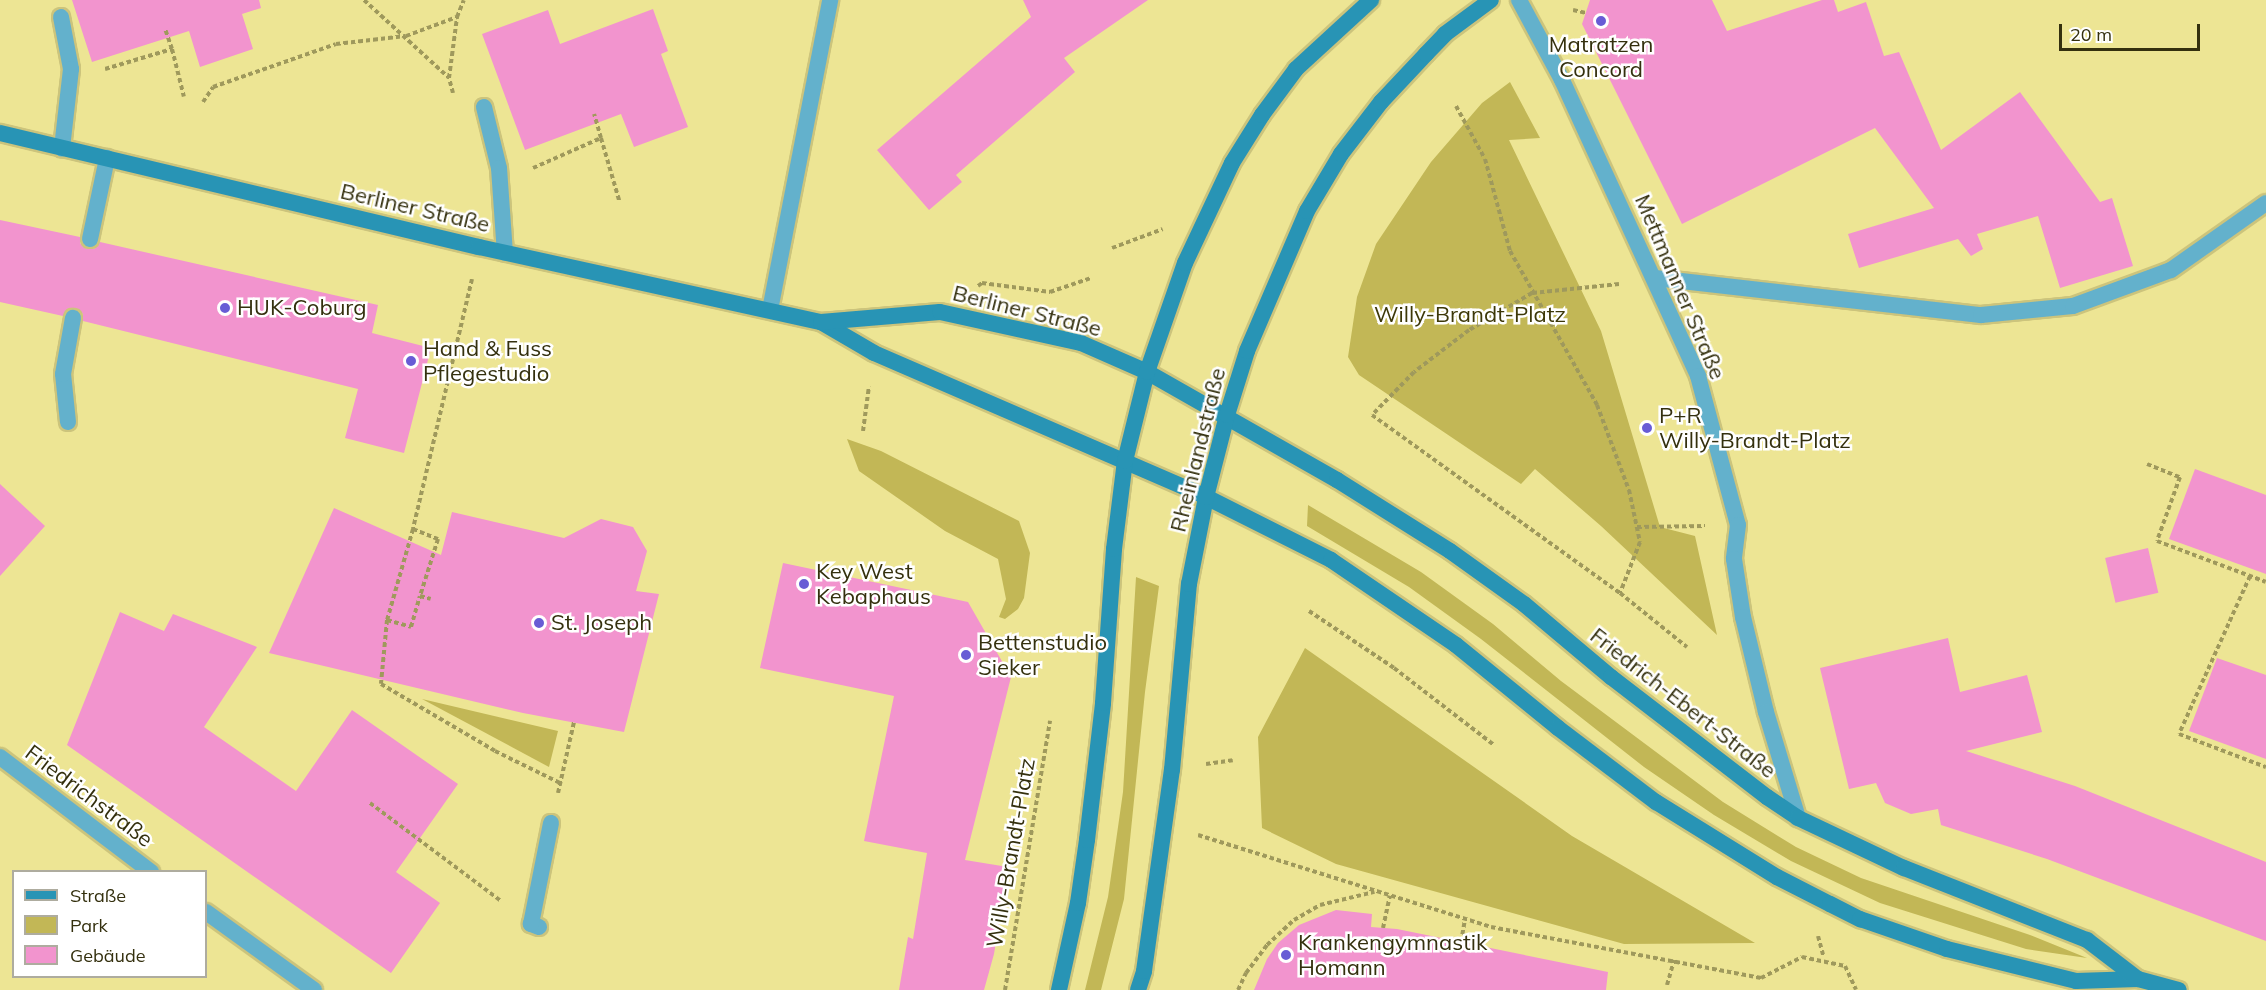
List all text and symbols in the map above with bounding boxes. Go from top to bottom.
scale bar [2062,12,2203,50]
marker: Matratzen Concord [1594,14,1608,28]
text: 20 m [2070,23,2112,46]
place label: Matratzen Concord [1549,31,1653,82]
street label: Berliner Straße [338,178,492,238]
street label: Mettmanner Straße [1629,191,1731,383]
street label: Berliner Straße [950,280,1104,342]
place label: HUK-Coburg [237,295,366,321]
marker: HUK-Coburg [218,301,232,315]
park label: Willy-Brandt-Platz [1374,302,1566,328]
place label: Hand & Fuss Pflegestudio [423,335,552,386]
marker: Hand & Fuss Pflegestudio [404,354,418,368]
street label: Rheinlandstraße [1165,365,1231,535]
place label: P+R Willy-Brandt-Platz [1659,402,1851,454]
marker: P+R Willy-Brandt-Platz [1640,421,1654,435]
place label: Key West Kebaphaus [816,558,931,610]
marker: Key West Kebaphaus [797,577,811,591]
place label: St. Joseph [551,610,652,636]
marker: St. Joseph [532,616,546,630]
street label: Friedrich-Ebert-Straße [1585,622,1781,784]
place label: Bettenstudio Sieker [978,629,1107,680]
marker: Bettenstudio Sieker [959,648,973,662]
street label: Friedrichstraße [20,739,158,853]
street label: Willy-Brandt-Platz [981,756,1041,950]
legend [12,870,207,978]
text: Straße [70,884,126,907]
text: Park [70,914,108,937]
place label: Krankengymnastik Homann [1298,929,1487,980]
text: Gebäude [70,944,146,967]
marker: Krankengymnastik Homann [1279,948,1293,962]

